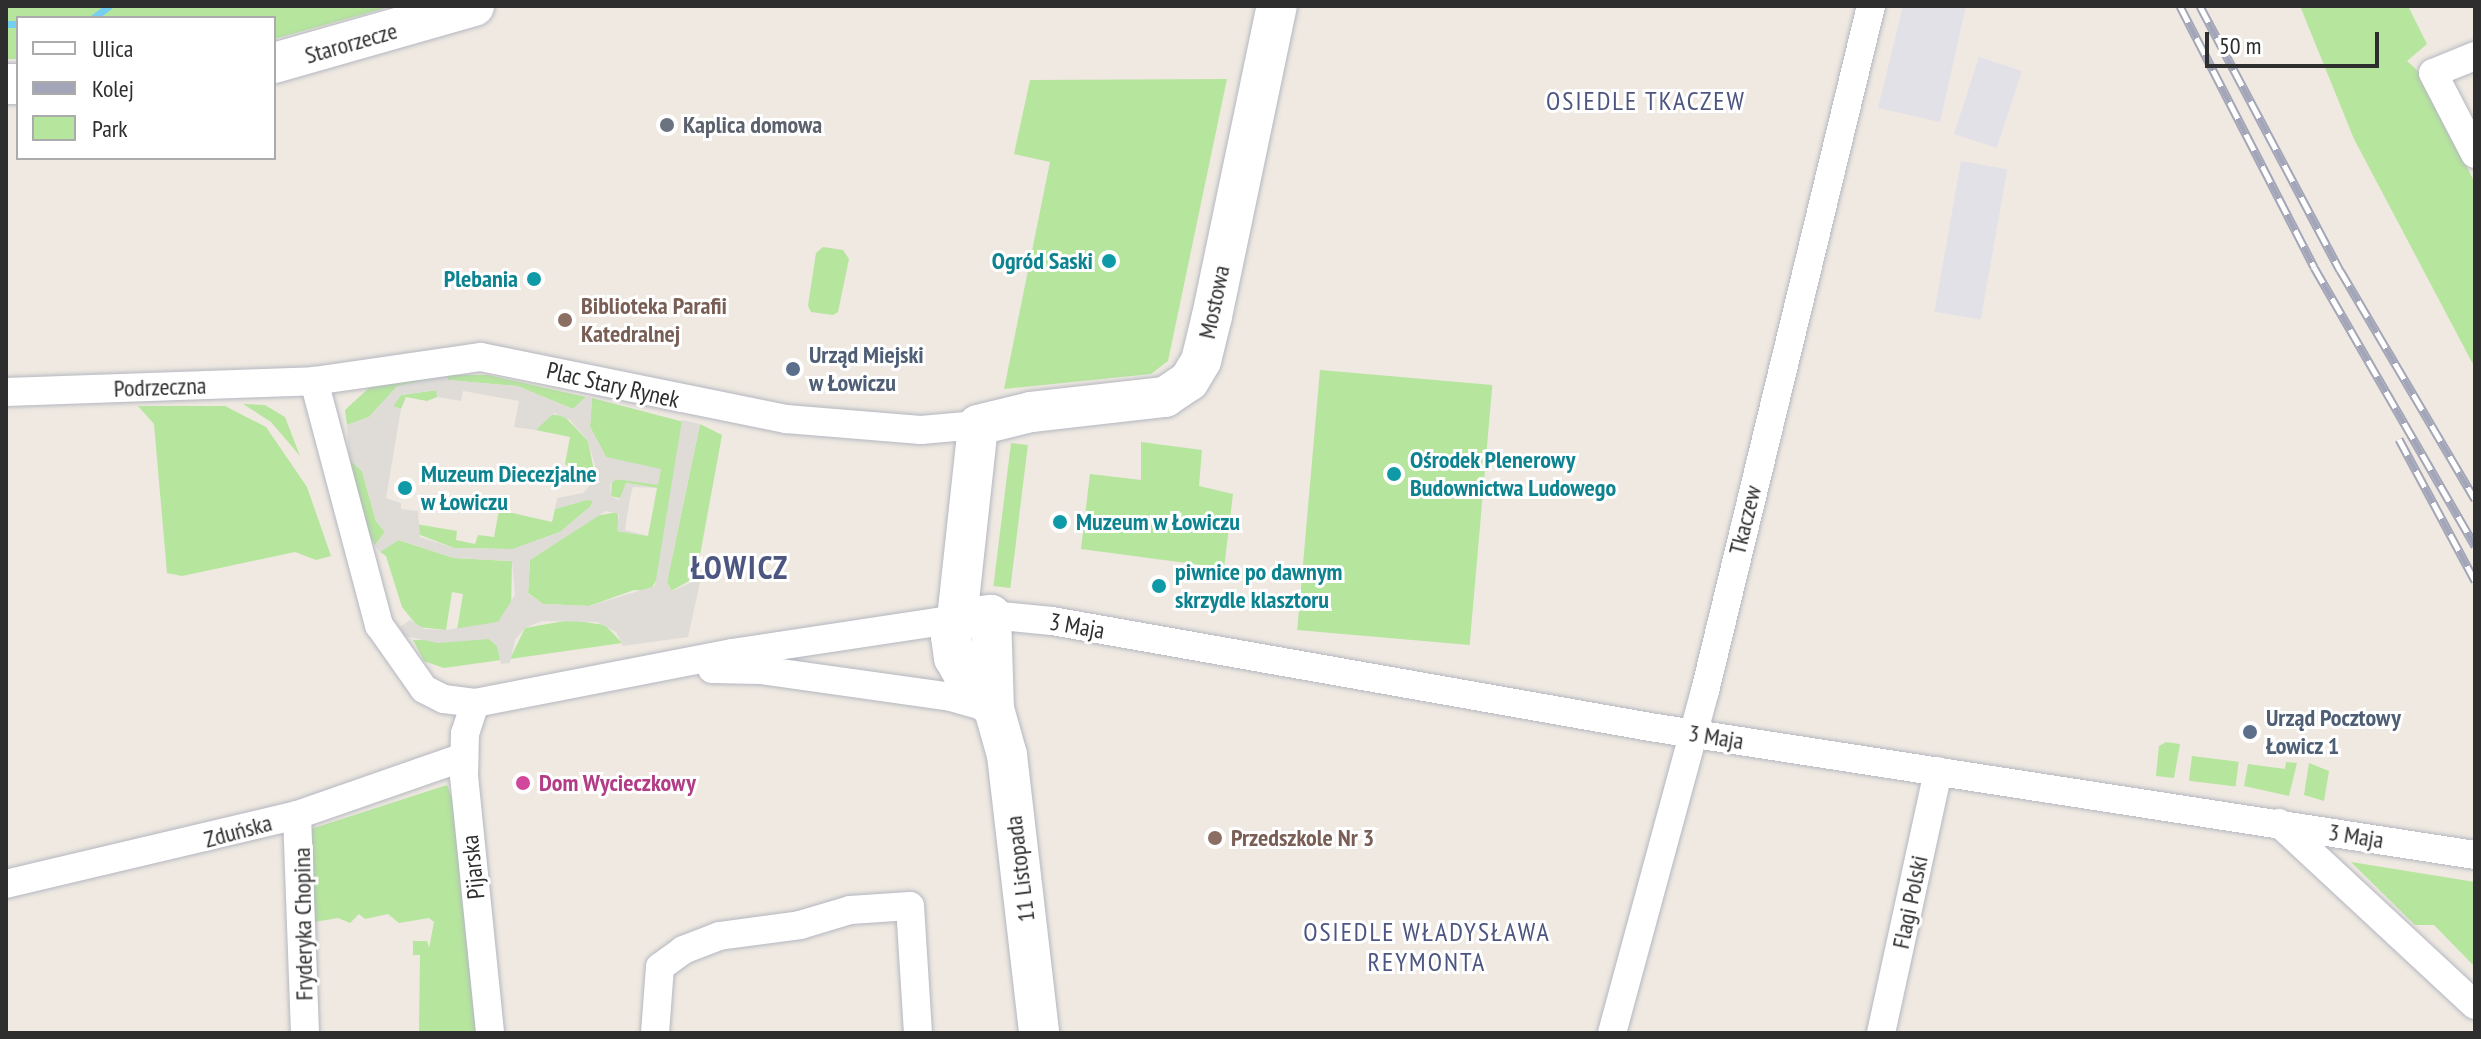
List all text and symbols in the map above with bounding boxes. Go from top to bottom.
legend [16,16,276,160]
street label: Starorzecze [302,16,400,70]
scale bar [2209,16,2383,66]
text: 50 m [2219,30,2261,61]
text: Ulica [92,33,133,64]
text: Kolej [92,73,134,104]
district label: OSIEDLE TKACZEW [1546,85,1746,117]
place label: Kaplica domowa [683,111,822,139]
text: Park [92,113,128,144]
marker: Kaplica domowa [658,116,676,134]
place label: Ogród Saski [992,247,1093,275]
marker: Ogród Saski [1100,252,1118,270]
street label: Mostowa [1192,263,1236,341]
place label: Plebania [444,265,518,293]
marker: Plebania [525,270,543,288]
place label: Biblioteka Parafii Katedralnej [581,292,727,348]
marker: Biblioteka Parafii Katedralnej [556,311,574,329]
place label: Urząd Miejski w Łowiczu [809,341,924,397]
street label: Plac Stary Rynek [543,356,683,414]
marker: Urząd Miejski w Łowiczu [784,360,802,378]
street label: Podrzeczna [113,371,207,403]
place label: Ośrodek Plenerowy Budownictwa Ludowego [1410,446,1616,502]
place label: Muzeum Diecezjalne w Łowiczu [421,460,597,516]
marker: Ośrodek Plenerowy Budownictwa Ludowego [1385,465,1403,483]
marker: Muzeum Diecezjalne w Łowiczu [396,479,414,497]
street label: Tkaczew [1723,482,1767,558]
place label: Muzeum w Łowiczu [1076,508,1241,536]
marker: Muzeum w Łowiczu [1051,513,1069,531]
district label: ŁOWICZ [691,548,789,586]
place label: piwnice po dawnym skrzydle klasztoru [1175,558,1342,614]
marker: piwnice po dawnym skrzydle klasztoru [1150,577,1168,595]
street label: 3 Maja [1047,607,1107,645]
place label: Urząd Pocztowy Łowicz 1 [2266,704,2401,760]
street label: 3 Maja [1686,718,1746,756]
marker: Urząd Pocztowy Łowicz 1 [2241,723,2259,741]
place label: Dom Wycieczkowy [539,769,696,797]
marker: Dom Wycieczkowy [514,774,532,792]
street label: Zduńska [201,808,275,854]
street label: 11 Listopada [999,814,1041,924]
street label: 3 Maja [2326,817,2386,855]
place label: Przedszkole Nr 3 [1231,824,1374,852]
marker: Przedszkole Nr 3 [1206,829,1224,847]
street label: Pijarska [455,833,491,901]
street label: Fryderyka Chopina [287,847,319,1001]
street label: Flagi Polski [1886,853,1934,951]
district label: OSIEDLE WŁADYSŁAWA REYMONTA [1303,916,1551,978]

